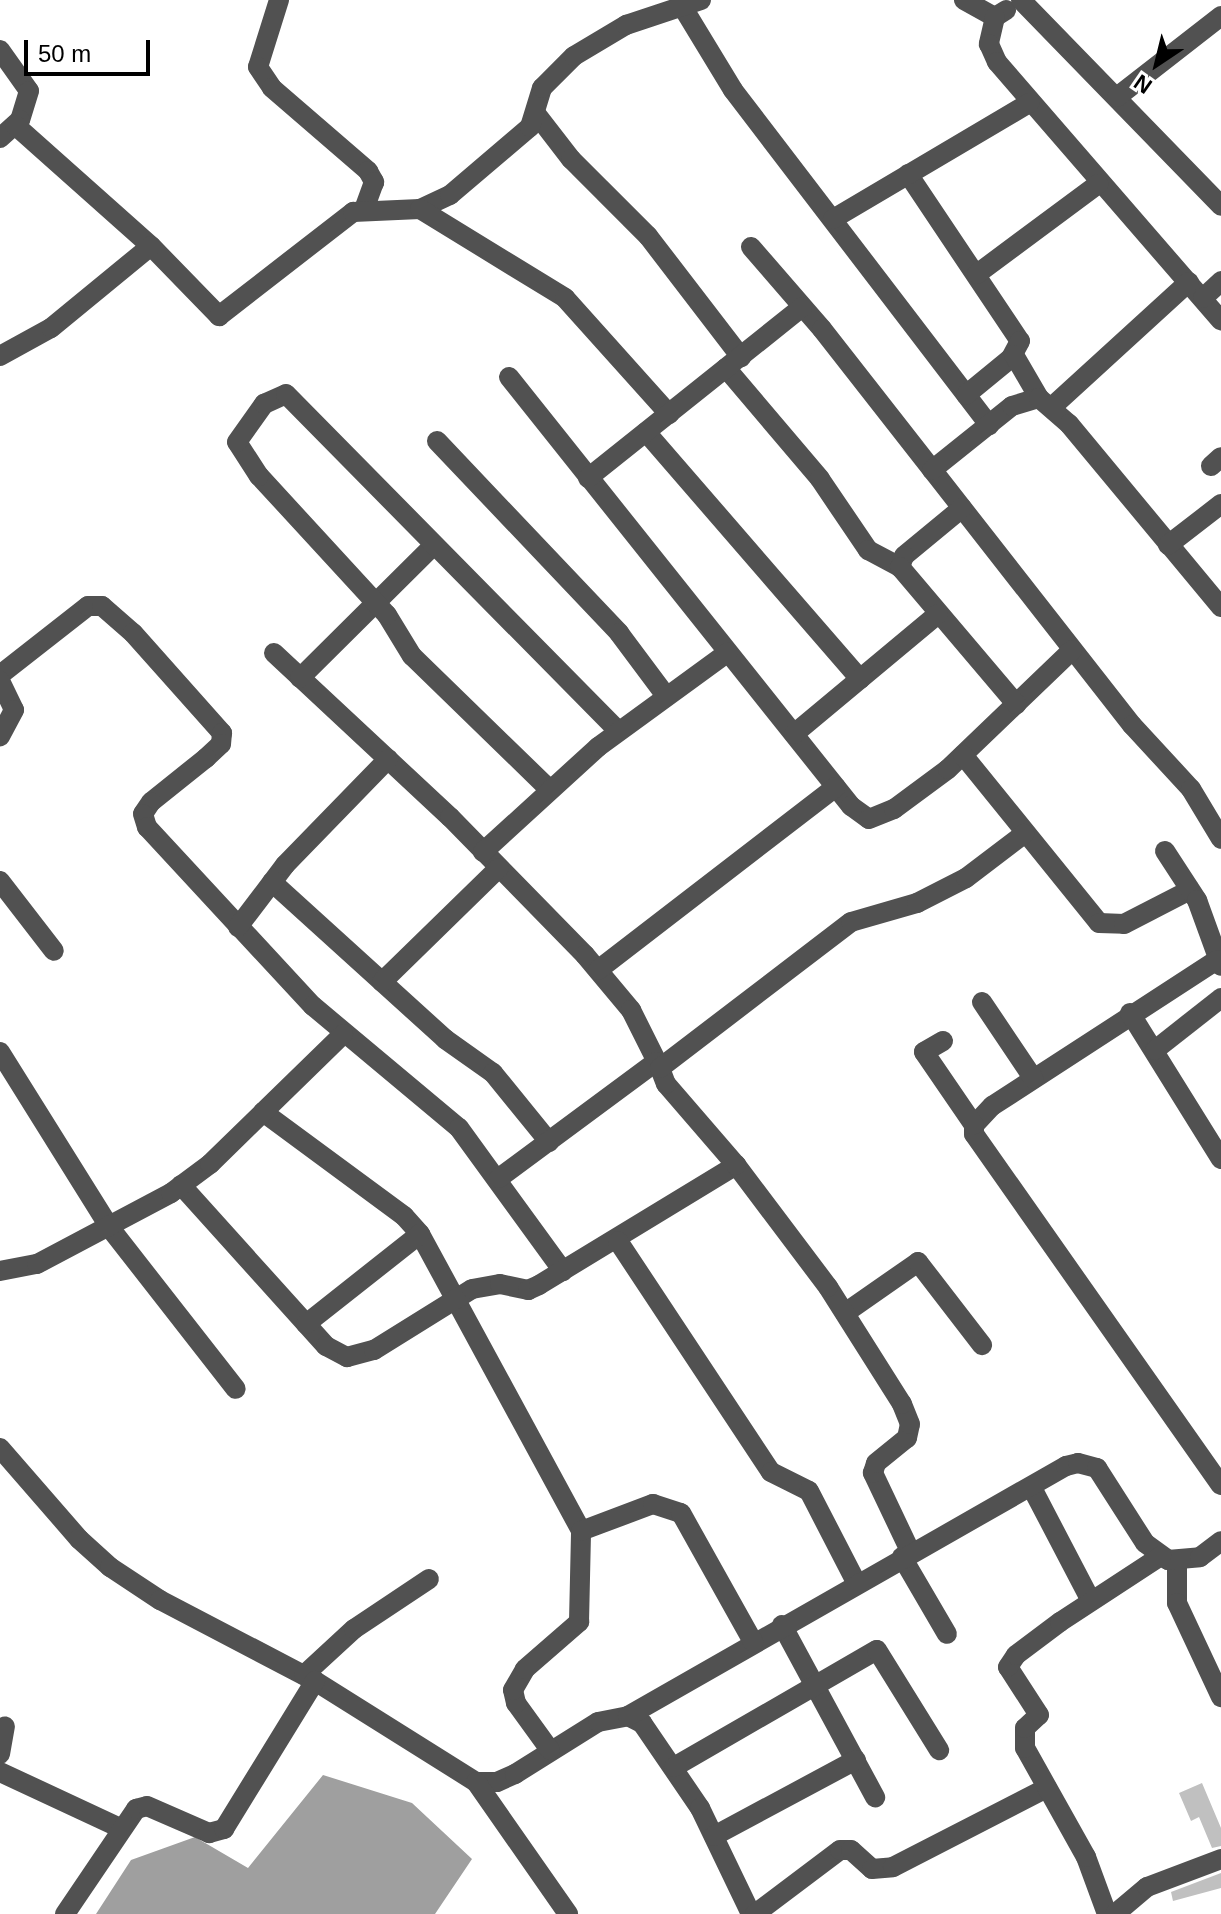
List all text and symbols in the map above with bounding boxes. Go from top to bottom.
scale bar [28,24,154,74]
north arrow [1117,24,1197,104]
text: 50 m [38,40,91,67]
text: N [1129,69,1157,99]

